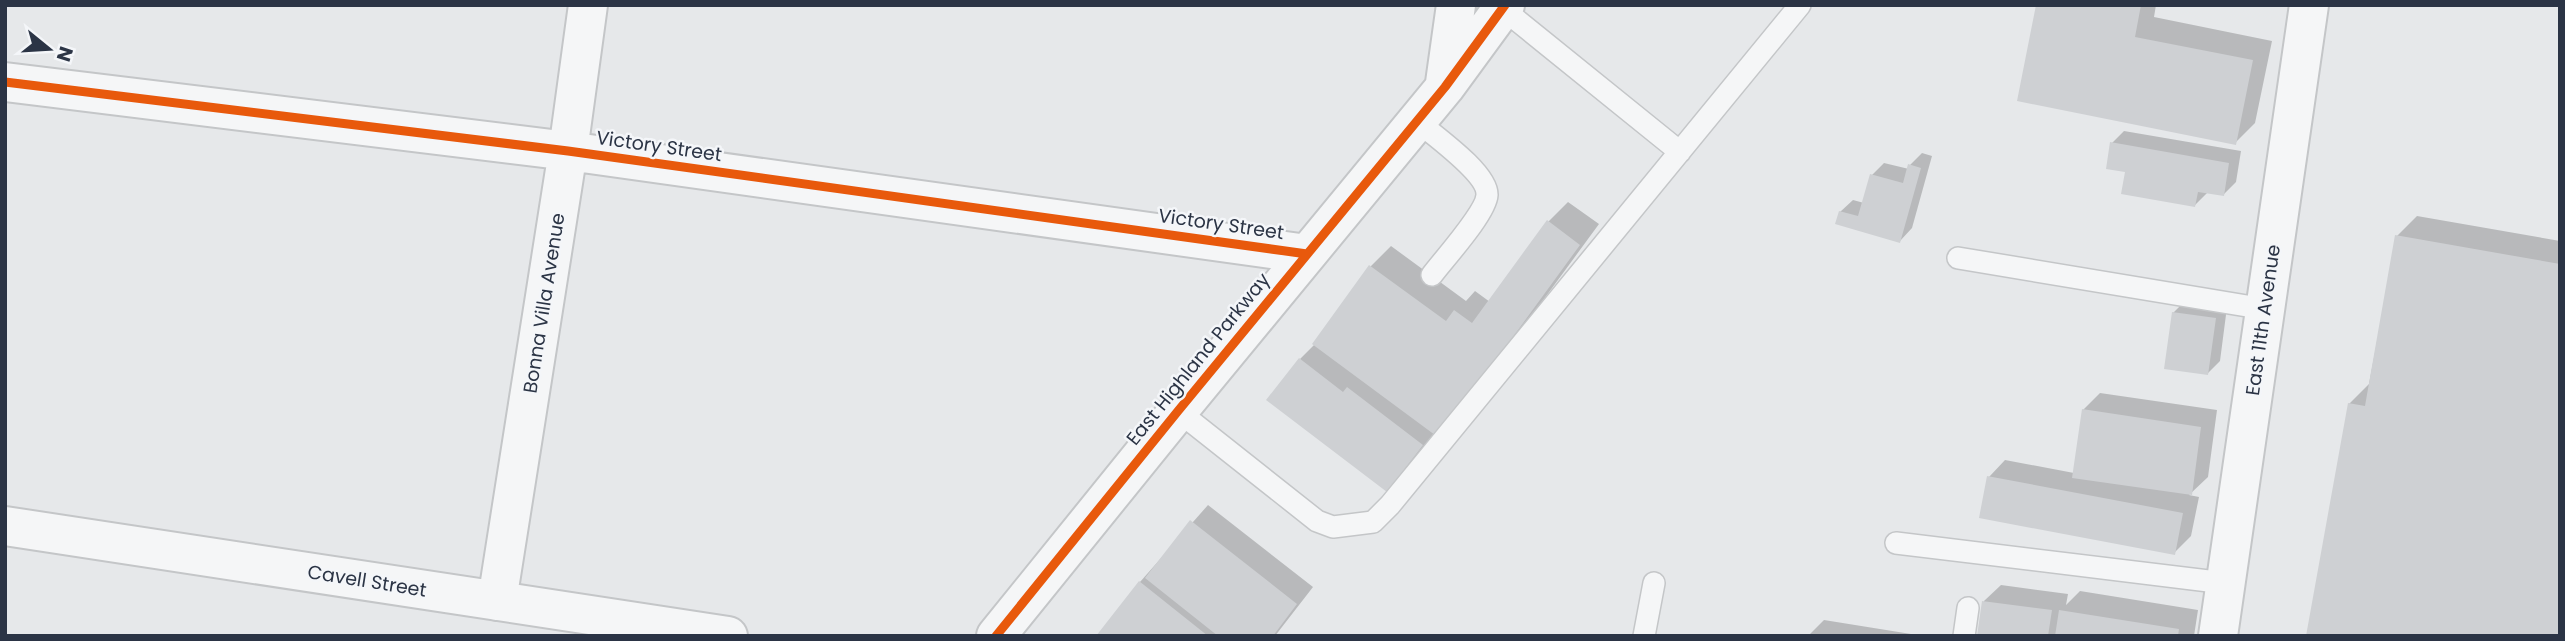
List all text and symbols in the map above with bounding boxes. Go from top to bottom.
north arrow [14,14,84,84]
text: N [50,43,80,65]
street label: Victory Street [594,124,724,168]
street label: Victory Street [1156,202,1286,246]
street label: Bonna Villa Avenue [516,211,572,395]
street label: East 11th Avenue [2239,243,2287,397]
street label: East Highland Parkway [1120,267,1276,451]
street label: Cavell Street [306,558,428,604]

